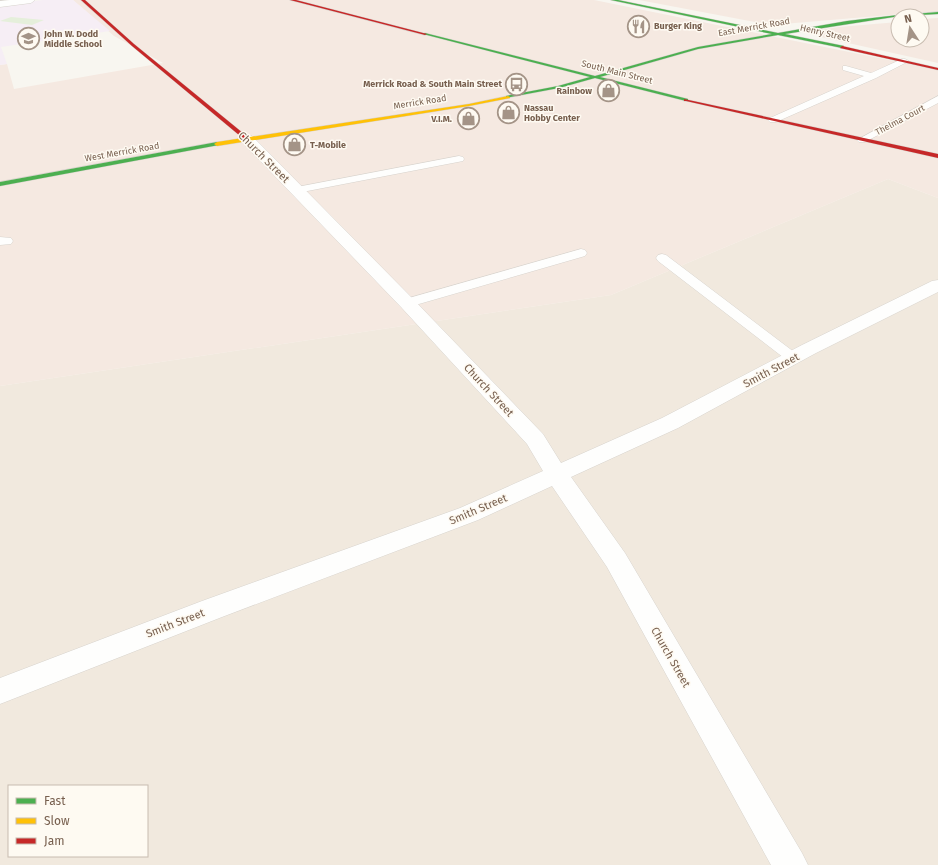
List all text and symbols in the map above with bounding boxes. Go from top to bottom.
north arrow [890,8,930,48]
text: N [903,12,913,26]
restaurant icon: Burger King [626,13,652,39]
street label: East Merrick Road [717,16,791,38]
place label: Burger King [654,21,702,31]
street label: Henry Street [799,22,852,44]
school or university icon: John W. Dodd Middle School [15,26,41,52]
place label: John W. Dodd Middle School [43,29,102,49]
street label: South Main Street [580,58,654,86]
bus stop icon: Merrick Road & South Main Street [504,71,530,97]
shop icon: Rainbow [595,78,621,104]
place label: Merrick Road & South Main Street [363,79,503,89]
place label: Rainbow [557,86,592,96]
street label: Merrick Road [393,93,447,111]
shop icon: Nassau Hobby Center [495,100,521,126]
street label: Thelma Court [874,102,927,137]
place label: Nassau Hobby Center [524,103,580,123]
shop icon: V.I.M. [455,106,481,132]
place label: V.I.M. [430,114,452,124]
street label: Church Street [235,129,292,186]
shop icon: T-Mobile [281,132,307,158]
place label: T-Mobile [310,140,346,150]
street label: West Merrick Road [84,141,160,163]
street label: Smith Street [741,350,802,391]
street label: Church Street [461,361,516,419]
street label: Smith Street [447,491,509,527]
street label: Smith Street [144,606,206,641]
street label: Church Street [648,625,693,690]
legend [8,785,148,857]
text: Fast [44,794,66,808]
text: Slow [44,814,70,828]
text: Jam [44,834,64,848]

